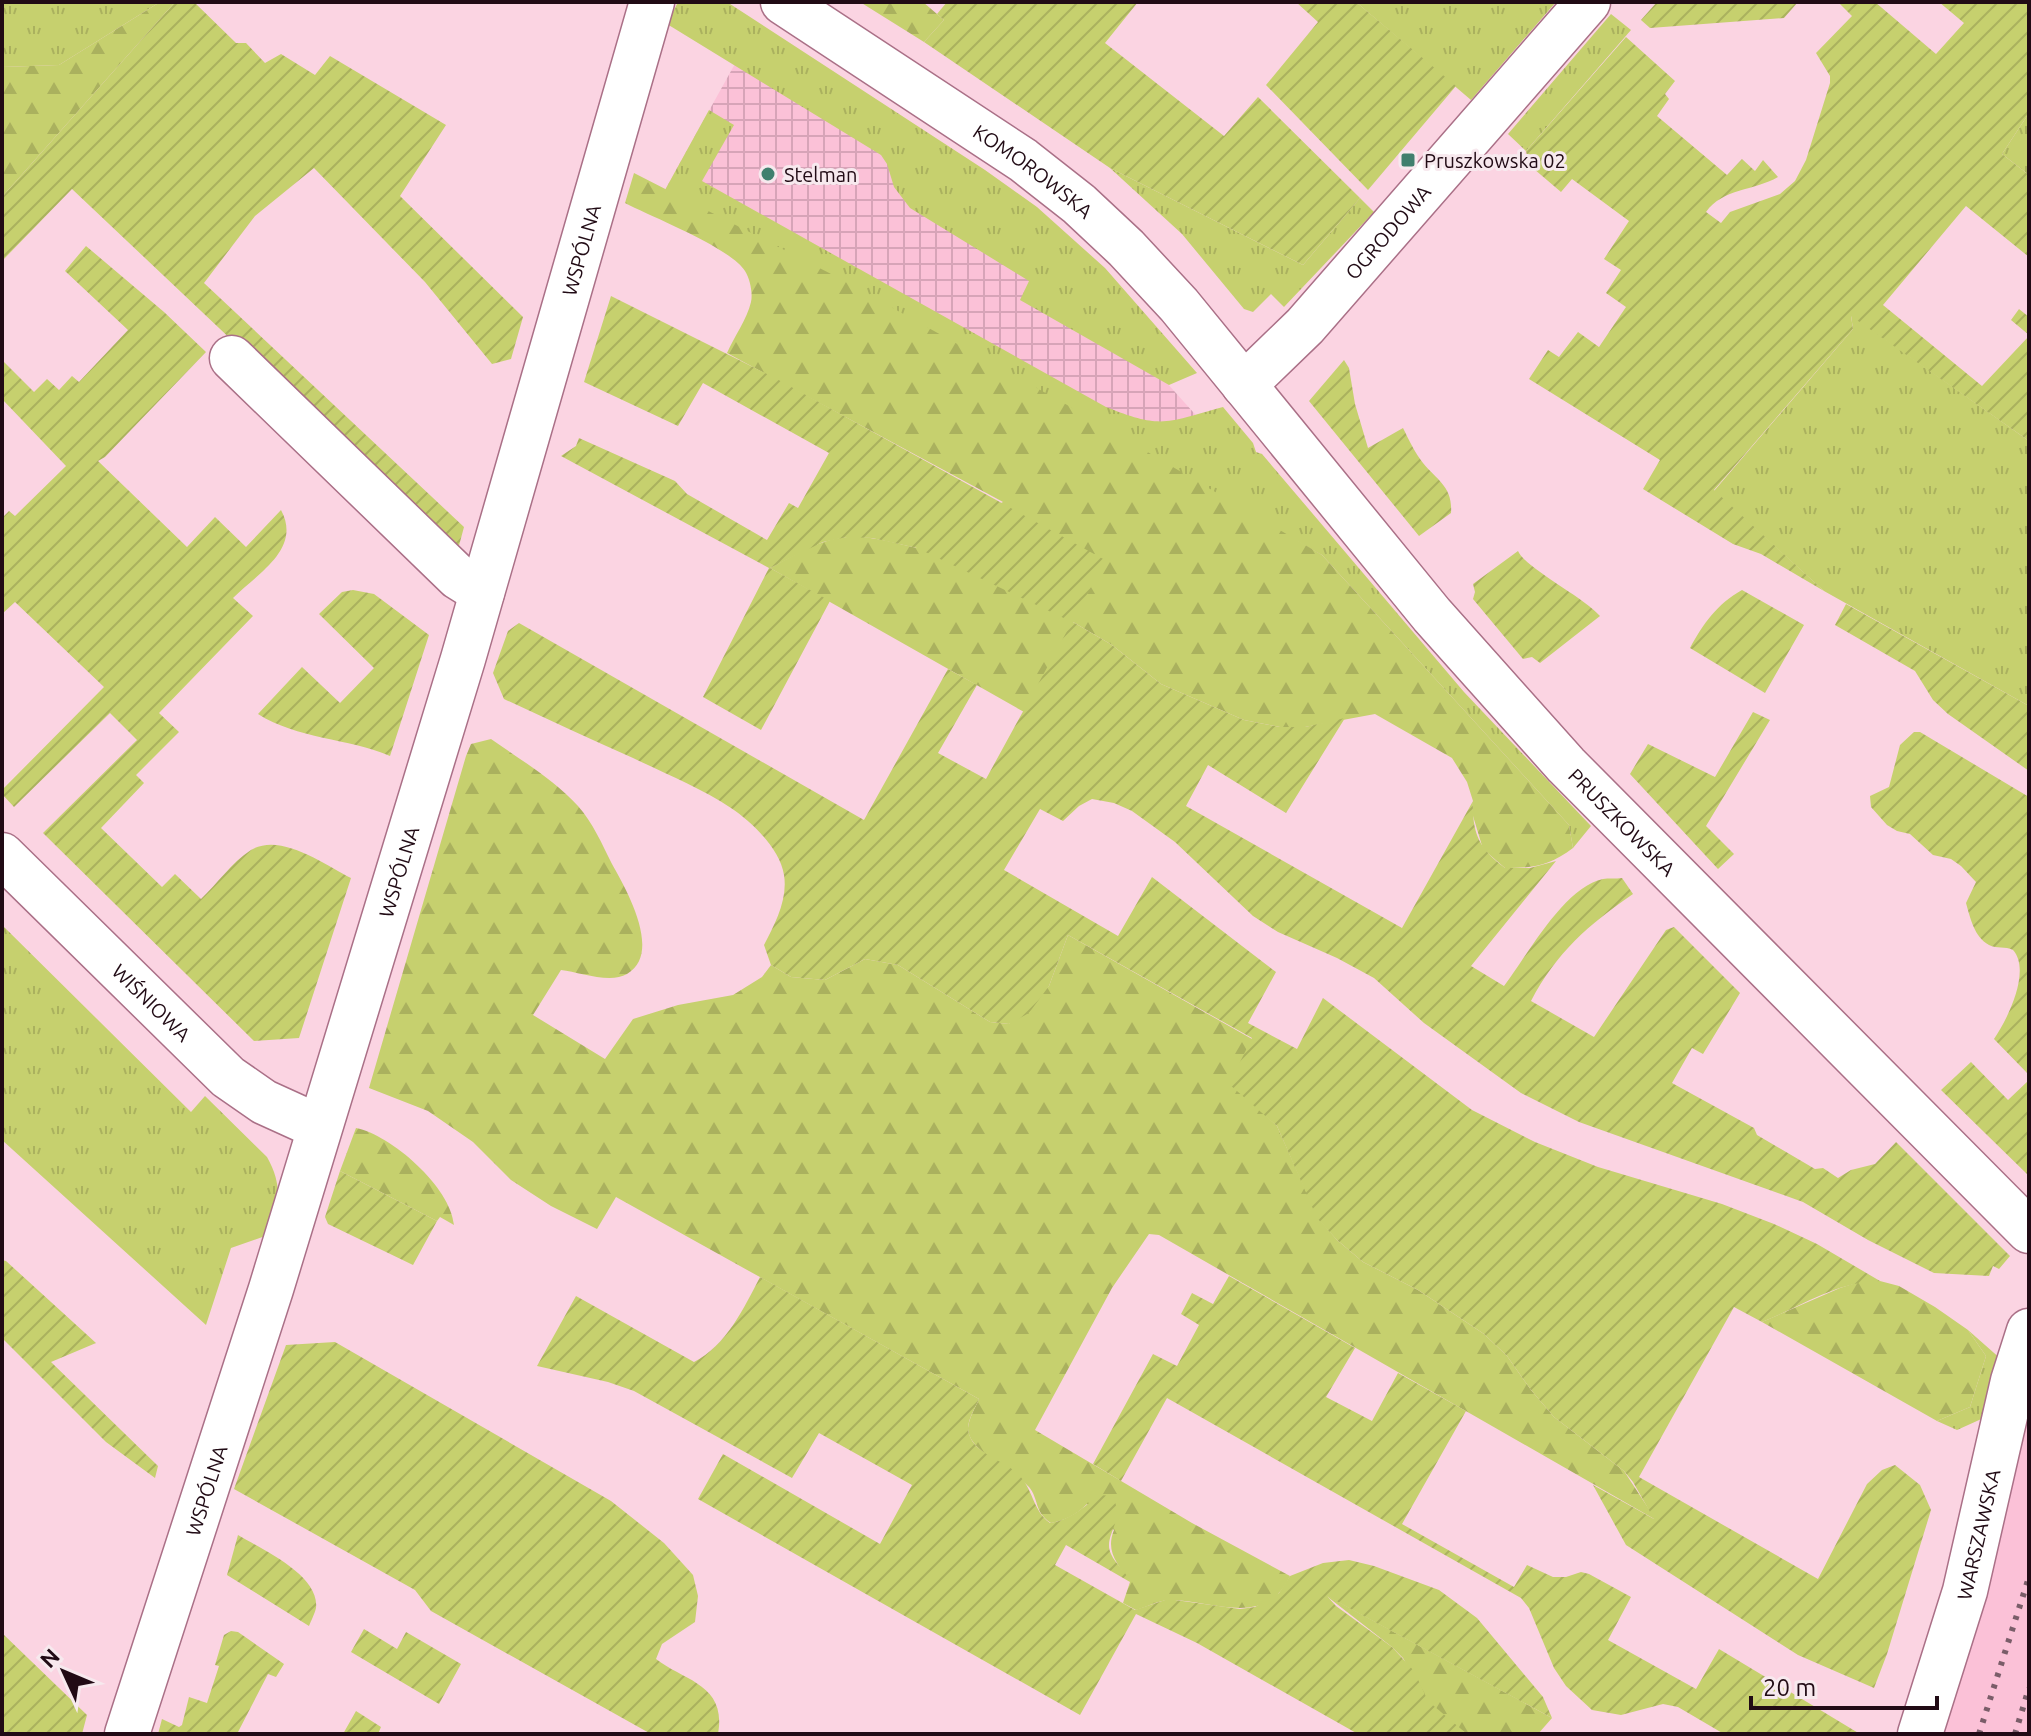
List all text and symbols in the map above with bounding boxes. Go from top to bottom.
street label: KOMOROWSKA [969,119,1098,223]
place label: Pruszkowska 02 [1424,149,1566,172]
marker: Pruszkowska 02 [1399,151,1417,169]
place label: Stelman [784,163,858,186]
marker: Stelman [759,165,777,183]
street label: OGRODOWA [1340,180,1435,284]
street label: WSPÓLNA [557,202,605,298]
street label: PRUSZKOWSKA [1564,763,1681,880]
street label: WSPÓLNA [373,823,423,920]
street label: WIŚNIOWA [108,959,196,1045]
street label: WSPÓLNA [180,1442,231,1539]
street label: WARSZAWSKA [1952,1467,2004,1602]
north arrow [24,1632,104,1712]
text: N [35,1643,64,1672]
scale bar [1751,1660,1937,1710]
text: 20 m [1763,1674,1816,1701]

